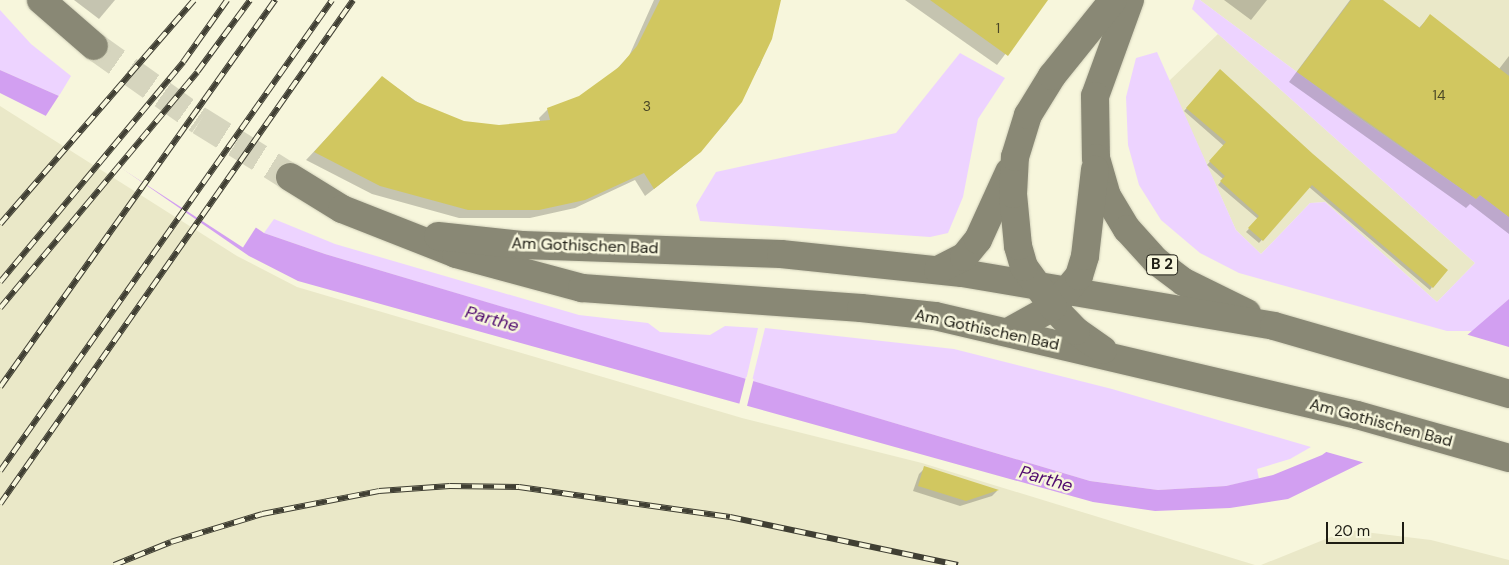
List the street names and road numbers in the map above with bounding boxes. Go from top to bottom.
street label: Am Gothischen Bad [511,234,659,258]
road number: B 2 [1146,252,1178,278]
street label: Am Gothischen Bad [913,305,1061,355]
street label: Am Gothischen Bad [1308,395,1454,451]

